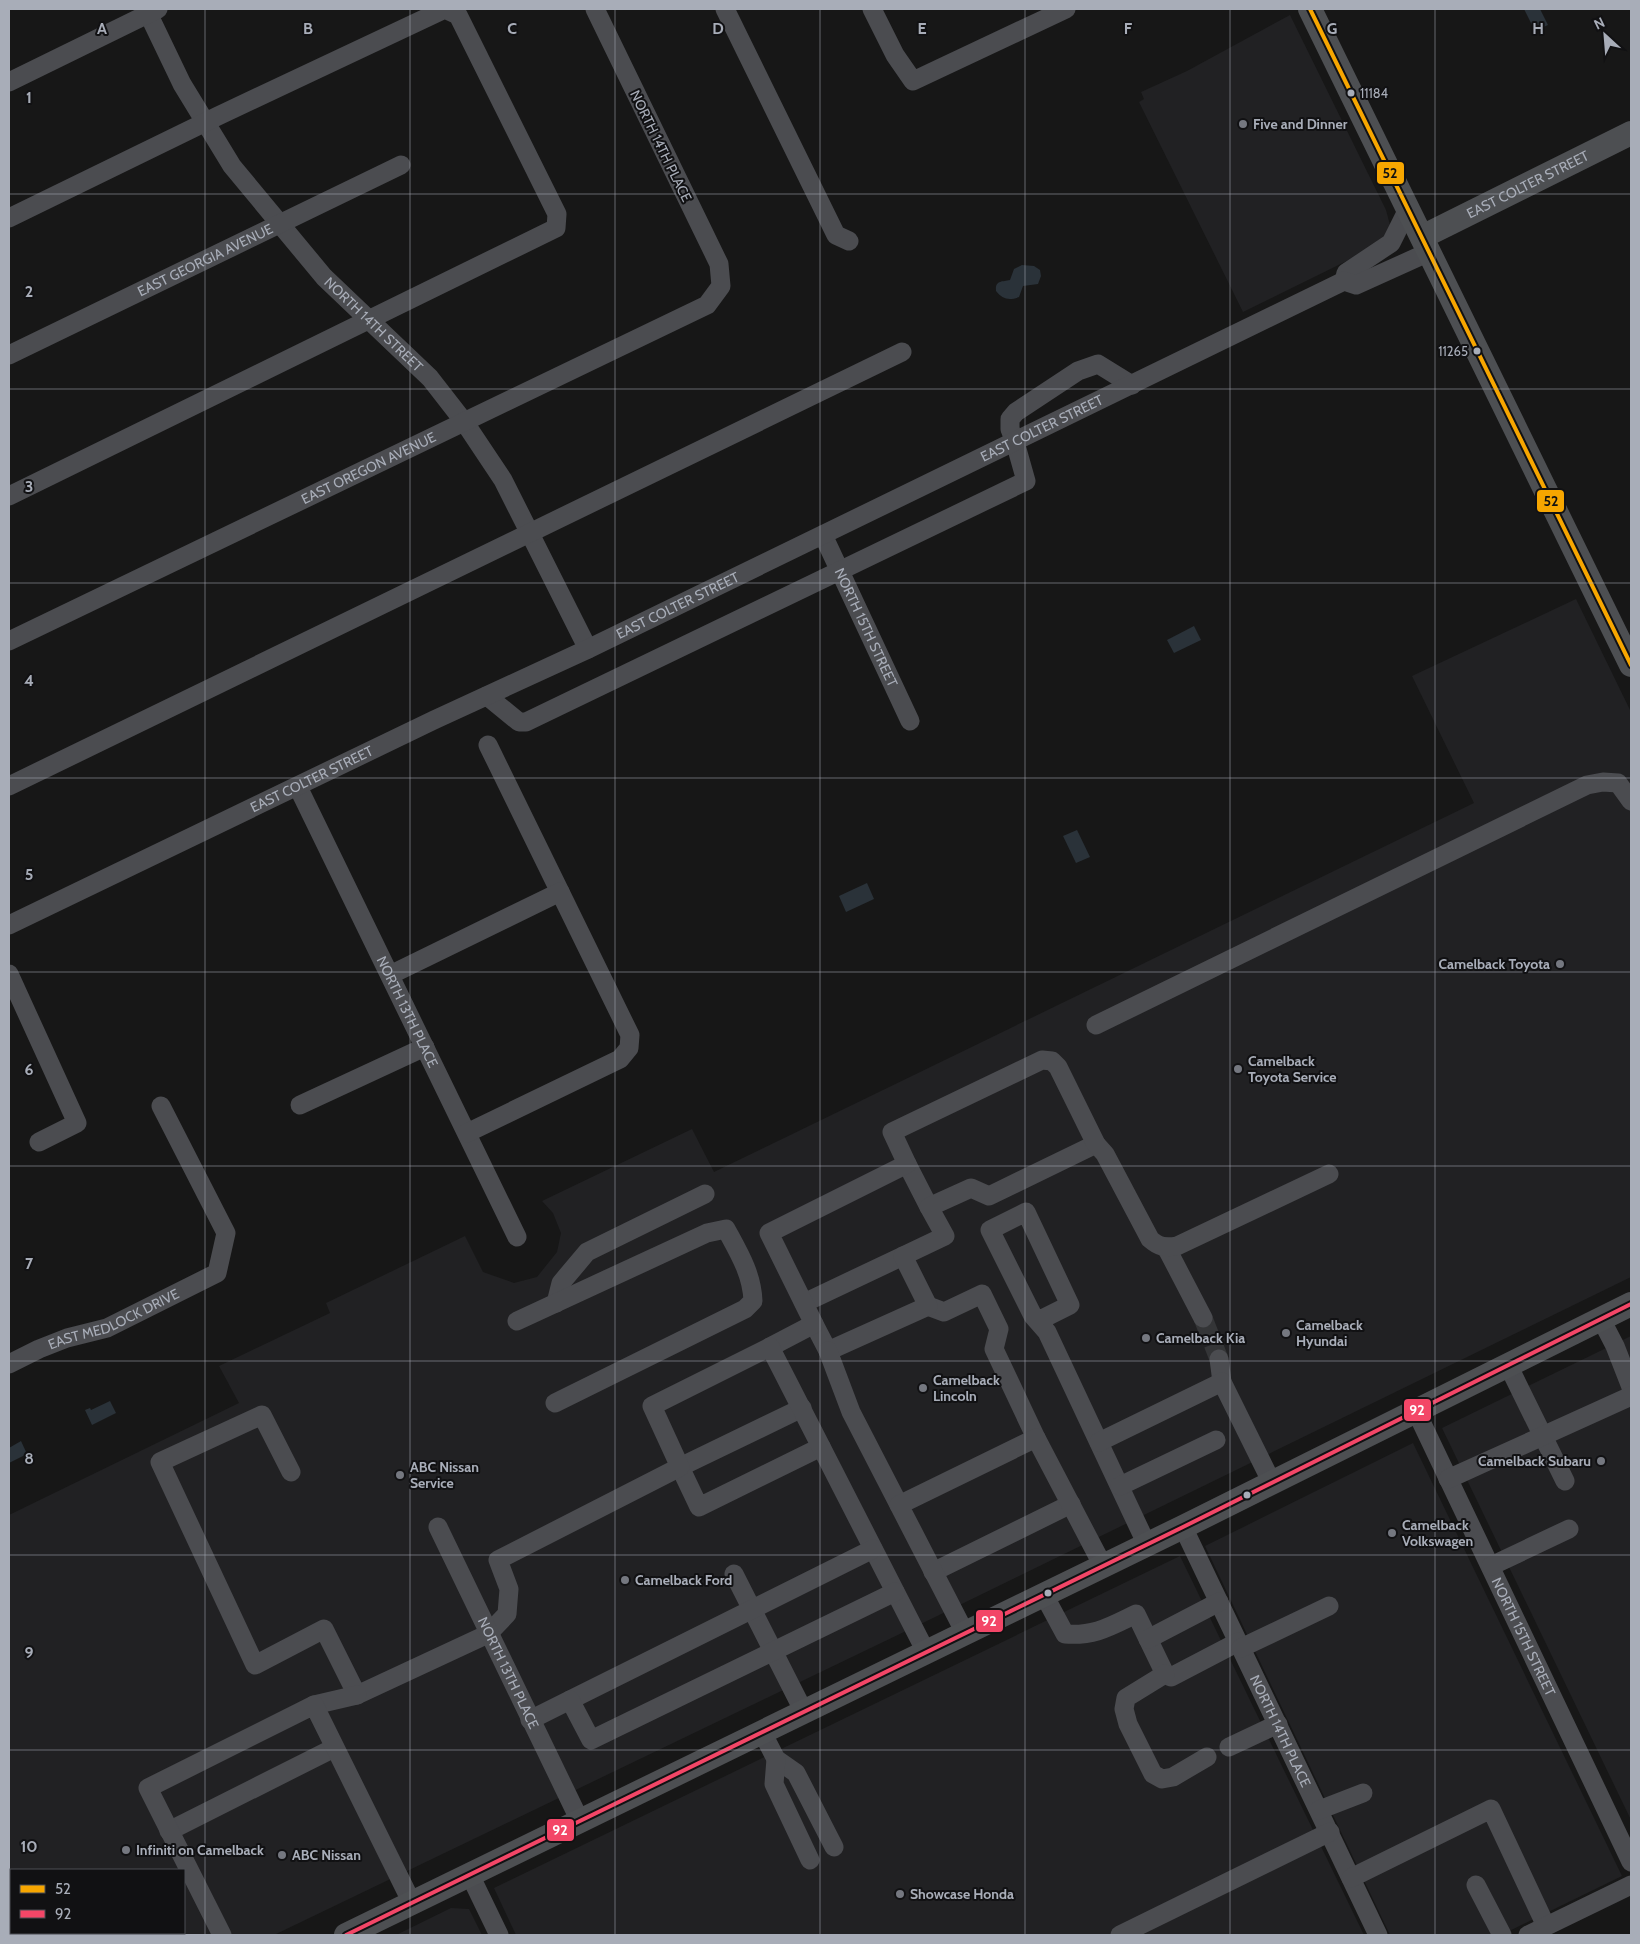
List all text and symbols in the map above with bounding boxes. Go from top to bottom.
north arrow [1580,10,1630,60]
text: N [1591,13,1608,34]
text: A [97,19,107,38]
text: B [303,19,313,38]
text: C [507,19,517,38]
text: D [712,19,724,38]
text: E [917,19,927,38]
text: F [1124,19,1133,38]
text: G [1327,19,1337,38]
text: H [1532,19,1544,38]
place label: 11184 [1360,85,1389,101]
street label: NORTH 14TH PLACE [626,87,696,205]
text: 1 [26,88,32,107]
marker: 11184 [1346,88,1356,98]
place label: Five and Dinner [1253,115,1348,133]
marker: Five and Dinner [1237,118,1249,130]
street label: EAST COLTER STREET [1463,146,1592,222]
line badge: 52 [1376,161,1405,185]
text: 52 [1383,164,1397,182]
street label: EAST GEORGIA AVENUE [135,219,276,300]
street label: NORTH 14TH STREET [321,273,427,376]
text: 2 [25,282,33,301]
place label: 11265 [1438,343,1468,359]
marker: 11265 [1472,346,1482,356]
street label: EAST COLTER STREET [977,390,1107,466]
street label: EAST OREGON AVENUE [298,428,439,508]
text: 3 [25,477,33,496]
line badge: 52 [1536,489,1565,513]
text: 52 [1544,492,1558,510]
street label: NORTH 15TH STREET [831,565,902,690]
street label: EAST COLTER STREET [613,568,742,643]
text: 4 [24,671,34,690]
street label: EAST COLTER STREET [247,741,377,816]
text: 5 [25,865,33,884]
street label: NORTH 13TH PLACE [373,953,442,1071]
place label: Camelback Toyota [1439,955,1550,973]
marker: Camelback Toyota [1554,958,1566,970]
place label: Camelback Toyota Service [1248,1052,1337,1086]
text: 6 [25,1060,34,1079]
marker: Camelback Toyota Service [1232,1063,1244,1075]
text: 7 [25,1254,34,1273]
street label: EAST MEDLOCK DRIVE [45,1284,182,1354]
place label: Camelback Hyundai [1296,1316,1363,1350]
marker: Camelback Hyundai [1280,1327,1292,1339]
place label: Camelback Kia [1156,1329,1245,1347]
marker: Camelback Kia [1140,1332,1152,1344]
place label: Camelback Lincoln [933,1371,1000,1405]
marker: Camelback Lincoln [917,1382,929,1394]
line badge: 92 [1403,1398,1432,1422]
text: 92 [1409,1401,1425,1419]
text: 8 [24,1449,34,1468]
place label: Camelback Subaru [1478,1452,1591,1470]
marker: Camelback Subaru [1595,1455,1607,1467]
place label: ABC Nissan Service [410,1458,479,1492]
marker: ABC Nissan Service [394,1469,406,1481]
unlabelled marker [1242,1490,1252,1500]
place label: Camelback Volkswagen [1402,1516,1473,1550]
marker: Camelback Volkswagen [1386,1527,1398,1539]
place label: Camelback Ford [635,1571,732,1589]
marker: Camelback Ford [619,1574,631,1586]
street label: NORTH 15TH STREET [1488,1574,1560,1699]
unlabelled marker [1043,1588,1053,1598]
line badge: 92 [975,1609,1004,1633]
text: 92 [981,1612,997,1630]
street label: NORTH 13TH PLACE [474,1614,543,1732]
text: 9 [25,1643,34,1662]
street label: NORTH 14TH PLACE [1246,1672,1315,1790]
line badge: 92 [546,1818,575,1842]
text: 92 [552,1821,568,1839]
text: 10 [20,1837,38,1856]
place label: Infiniti on Camelback [136,1841,264,1859]
marker: Infiniti on Camelback [120,1844,132,1856]
place label: ABC Nissan [292,1846,361,1864]
marker: ABC Nissan [276,1849,288,1861]
legend [10,1869,185,1934]
text: 52 [55,1880,71,1898]
place label: Showcase Honda [910,1885,1014,1903]
marker: Showcase Honda [894,1888,906,1900]
text: 92 [55,1905,72,1923]

